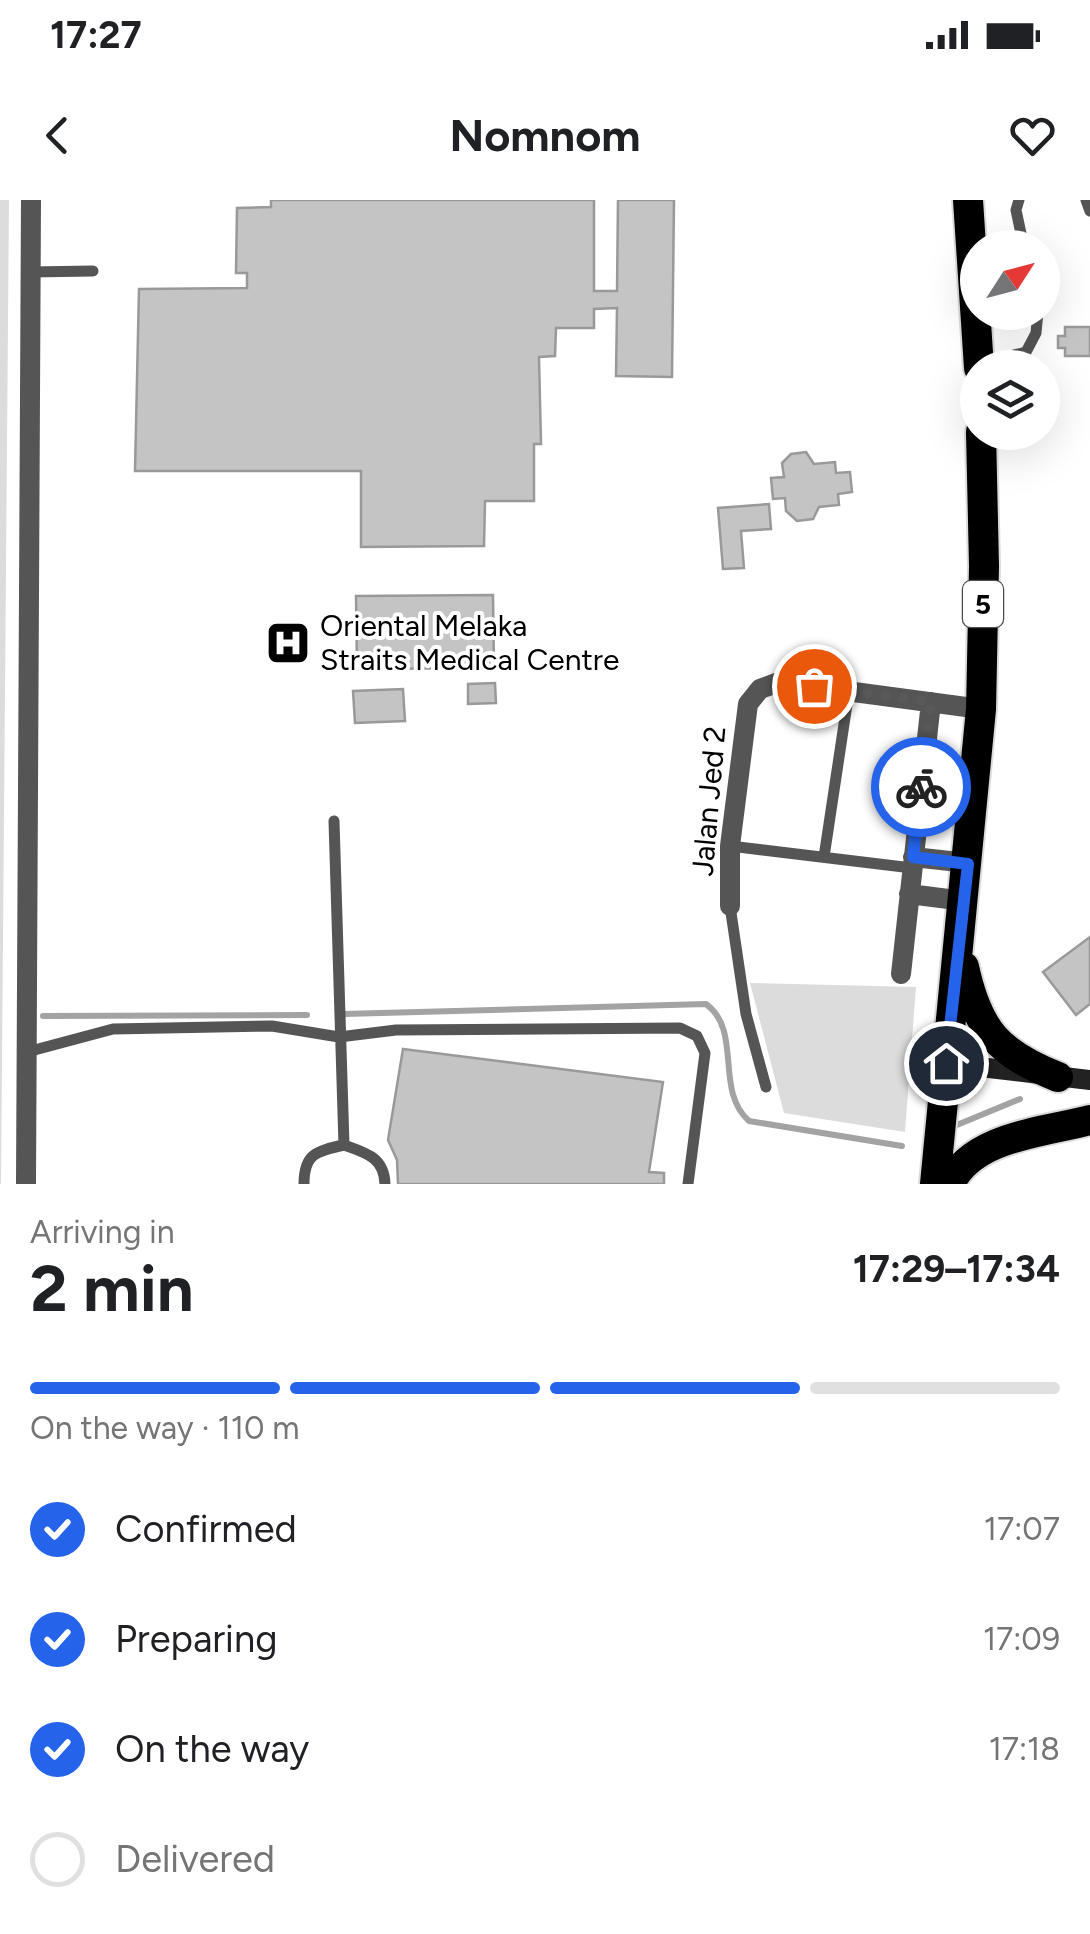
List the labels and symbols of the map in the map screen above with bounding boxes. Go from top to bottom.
north arrow [960,230,1060,330]
road number: 5 [963,581,1003,627]
place label: Oriental Melaka Straits Medical Centre [320,607,619,678]
hospital icon: Oriental Melaka Straits Medical Centre [265,620,311,666]
pin [772,644,857,729]
street label: Jalan Jed 2 [684,724,733,877]
courier [871,737,971,837]
pin [904,1021,989,1106]

